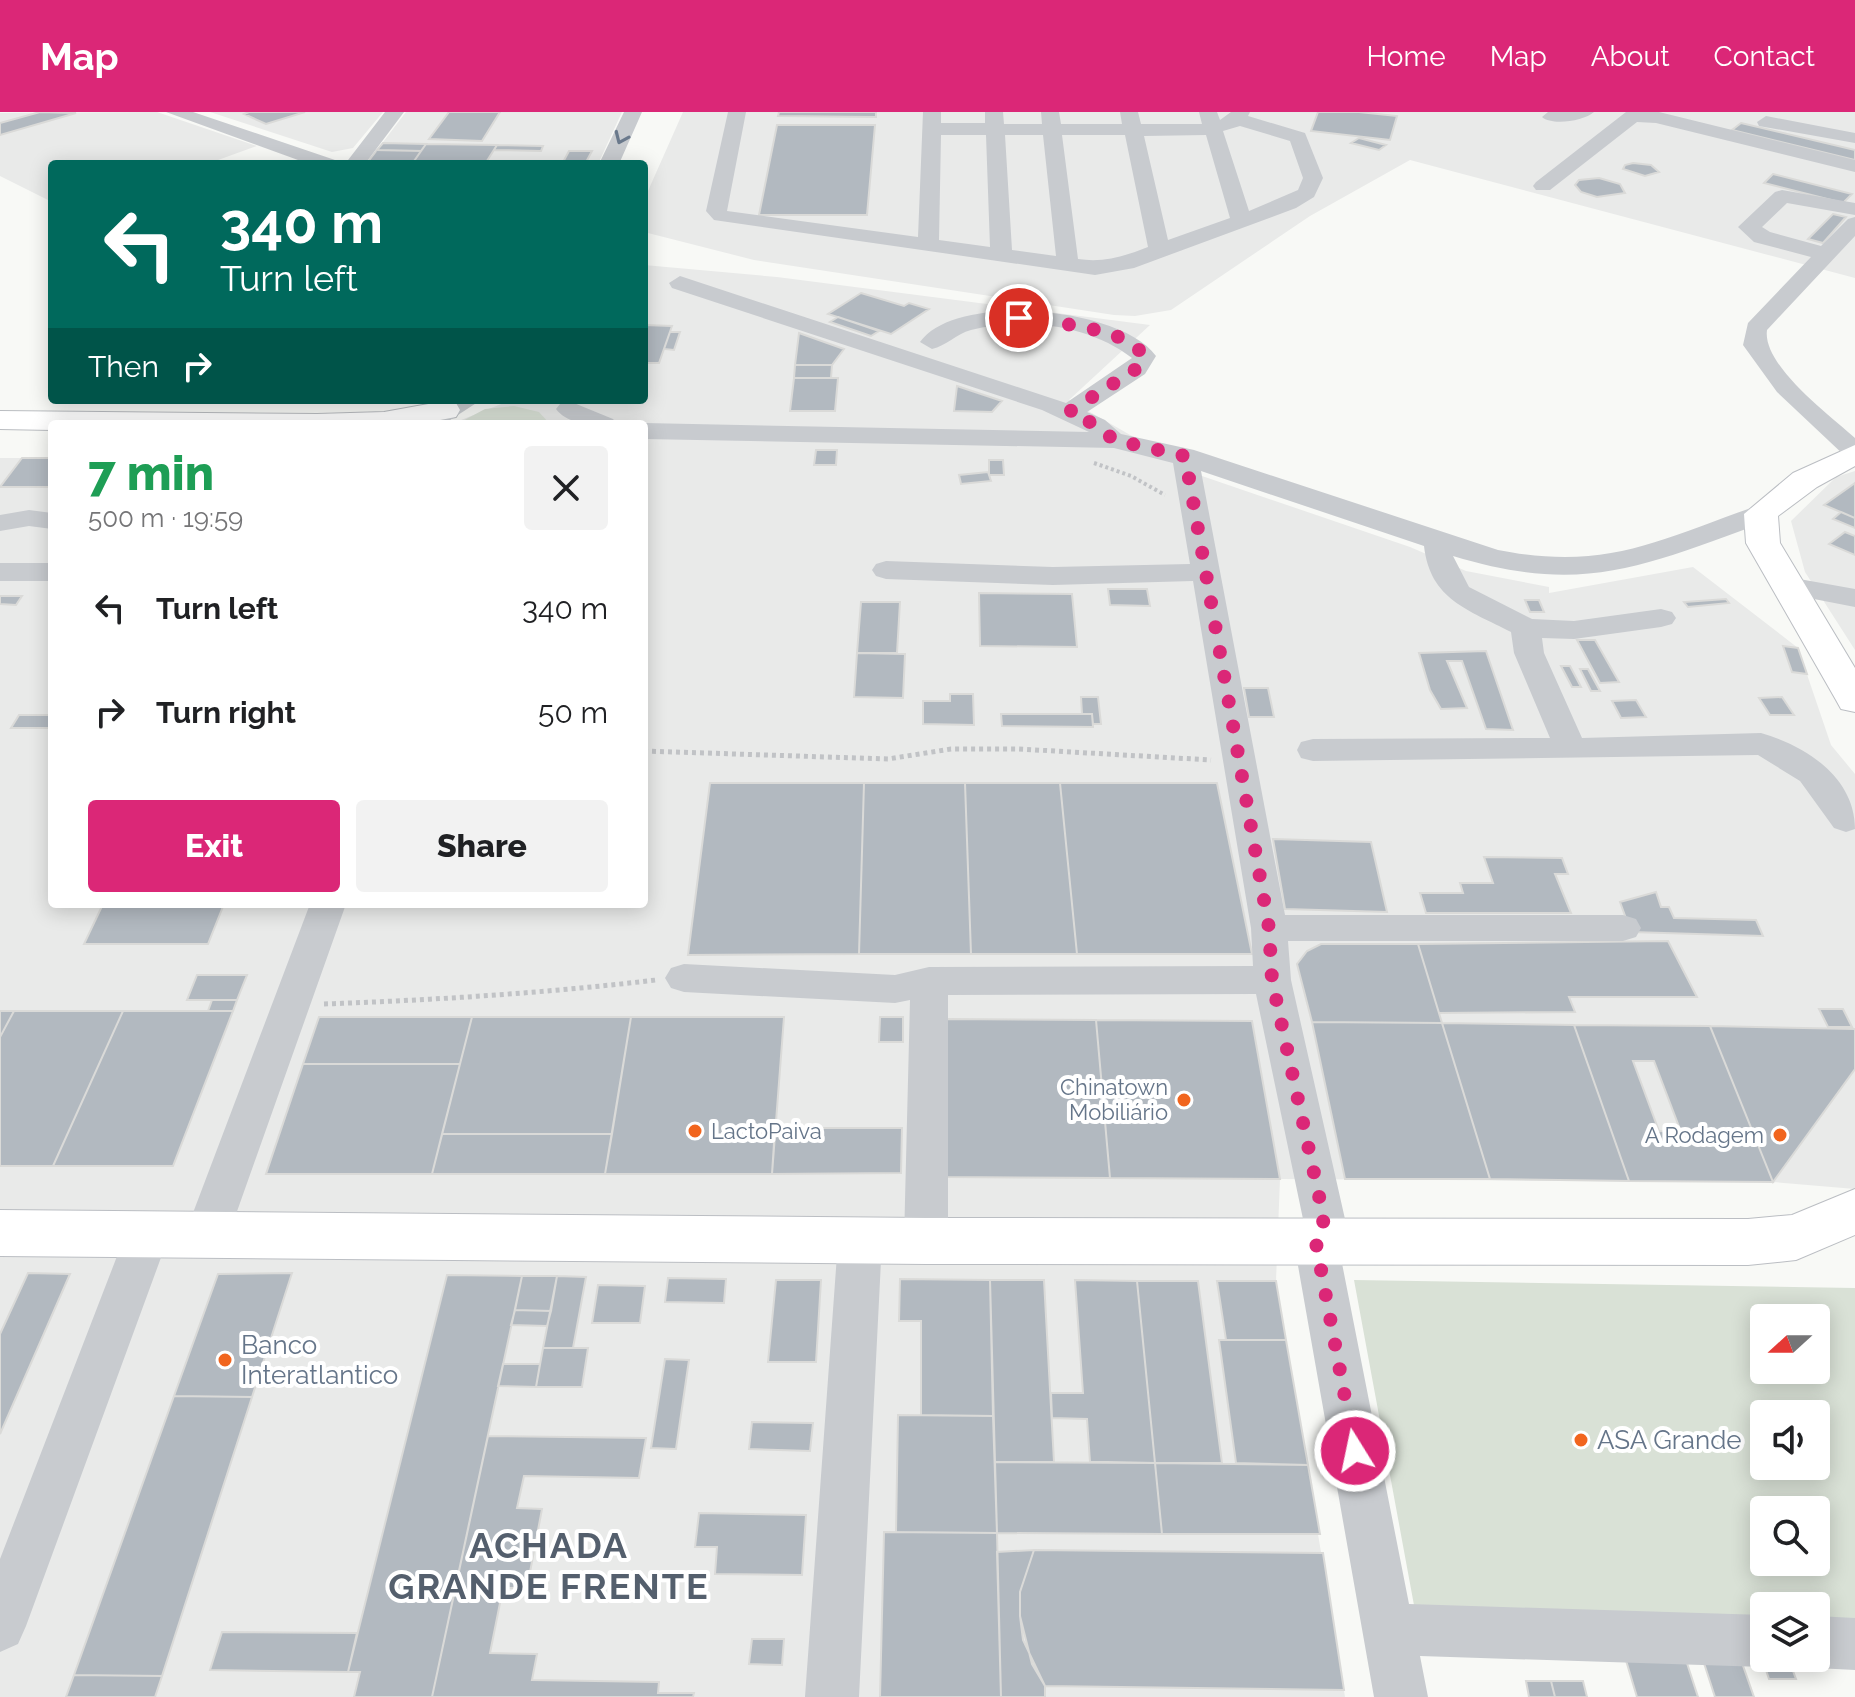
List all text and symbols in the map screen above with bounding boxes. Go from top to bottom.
text: Map [40,34,119,79]
text: Home [1366,40,1446,73]
text: Map [1490,40,1547,73]
text: About [1591,40,1670,73]
text: Contact [1714,40,1815,73]
one-way arrow [615,130,631,144]
text: 340 m [220,190,383,256]
icon: left [88,192,192,296]
text: Turn left [220,257,358,299]
pin [985,284,1053,352]
icon: arrive [997,296,1041,340]
icon: right [175,344,219,388]
text: Then [88,349,159,384]
text: 7 min [88,445,214,501]
button: close [524,446,608,530]
text: 500 m · 19:59 [88,503,243,533]
icon: left [88,586,132,630]
text: Turn left [156,591,278,626]
text: 340 m [522,591,608,626]
icon: right [88,690,132,734]
text: Turn right [156,695,296,730]
text: 50 m [538,695,608,730]
button: Exit [88,800,340,892]
button: Share [356,800,608,892]
place label: Chinatown Mobiliário [1060,1074,1168,1125]
marker: Chinatown Mobiliário [1175,1091,1193,1109]
place label: LactoPaiva [711,1118,822,1144]
marker: LactoPaiva [686,1122,704,1140]
place label: A Rodagem [1645,1122,1764,1148]
marker: A Rodagem [1771,1126,1789,1144]
north arrow [1750,1304,1830,1384]
map controls [1750,1304,1830,1672]
place label: Banco Interatlantico [241,1330,398,1390]
marker: Banco Interatlantico [216,1351,234,1369]
button: sound [1750,1400,1830,1480]
position arrow [1313,1409,1397,1493]
place label: ASA Grande [1597,1425,1742,1455]
marker: ASA Grande [1572,1431,1590,1449]
button: search [1750,1496,1830,1576]
district label: ACHADA GRANDE FRENTE [388,1524,710,1607]
button: layers [1750,1592,1830,1672]

